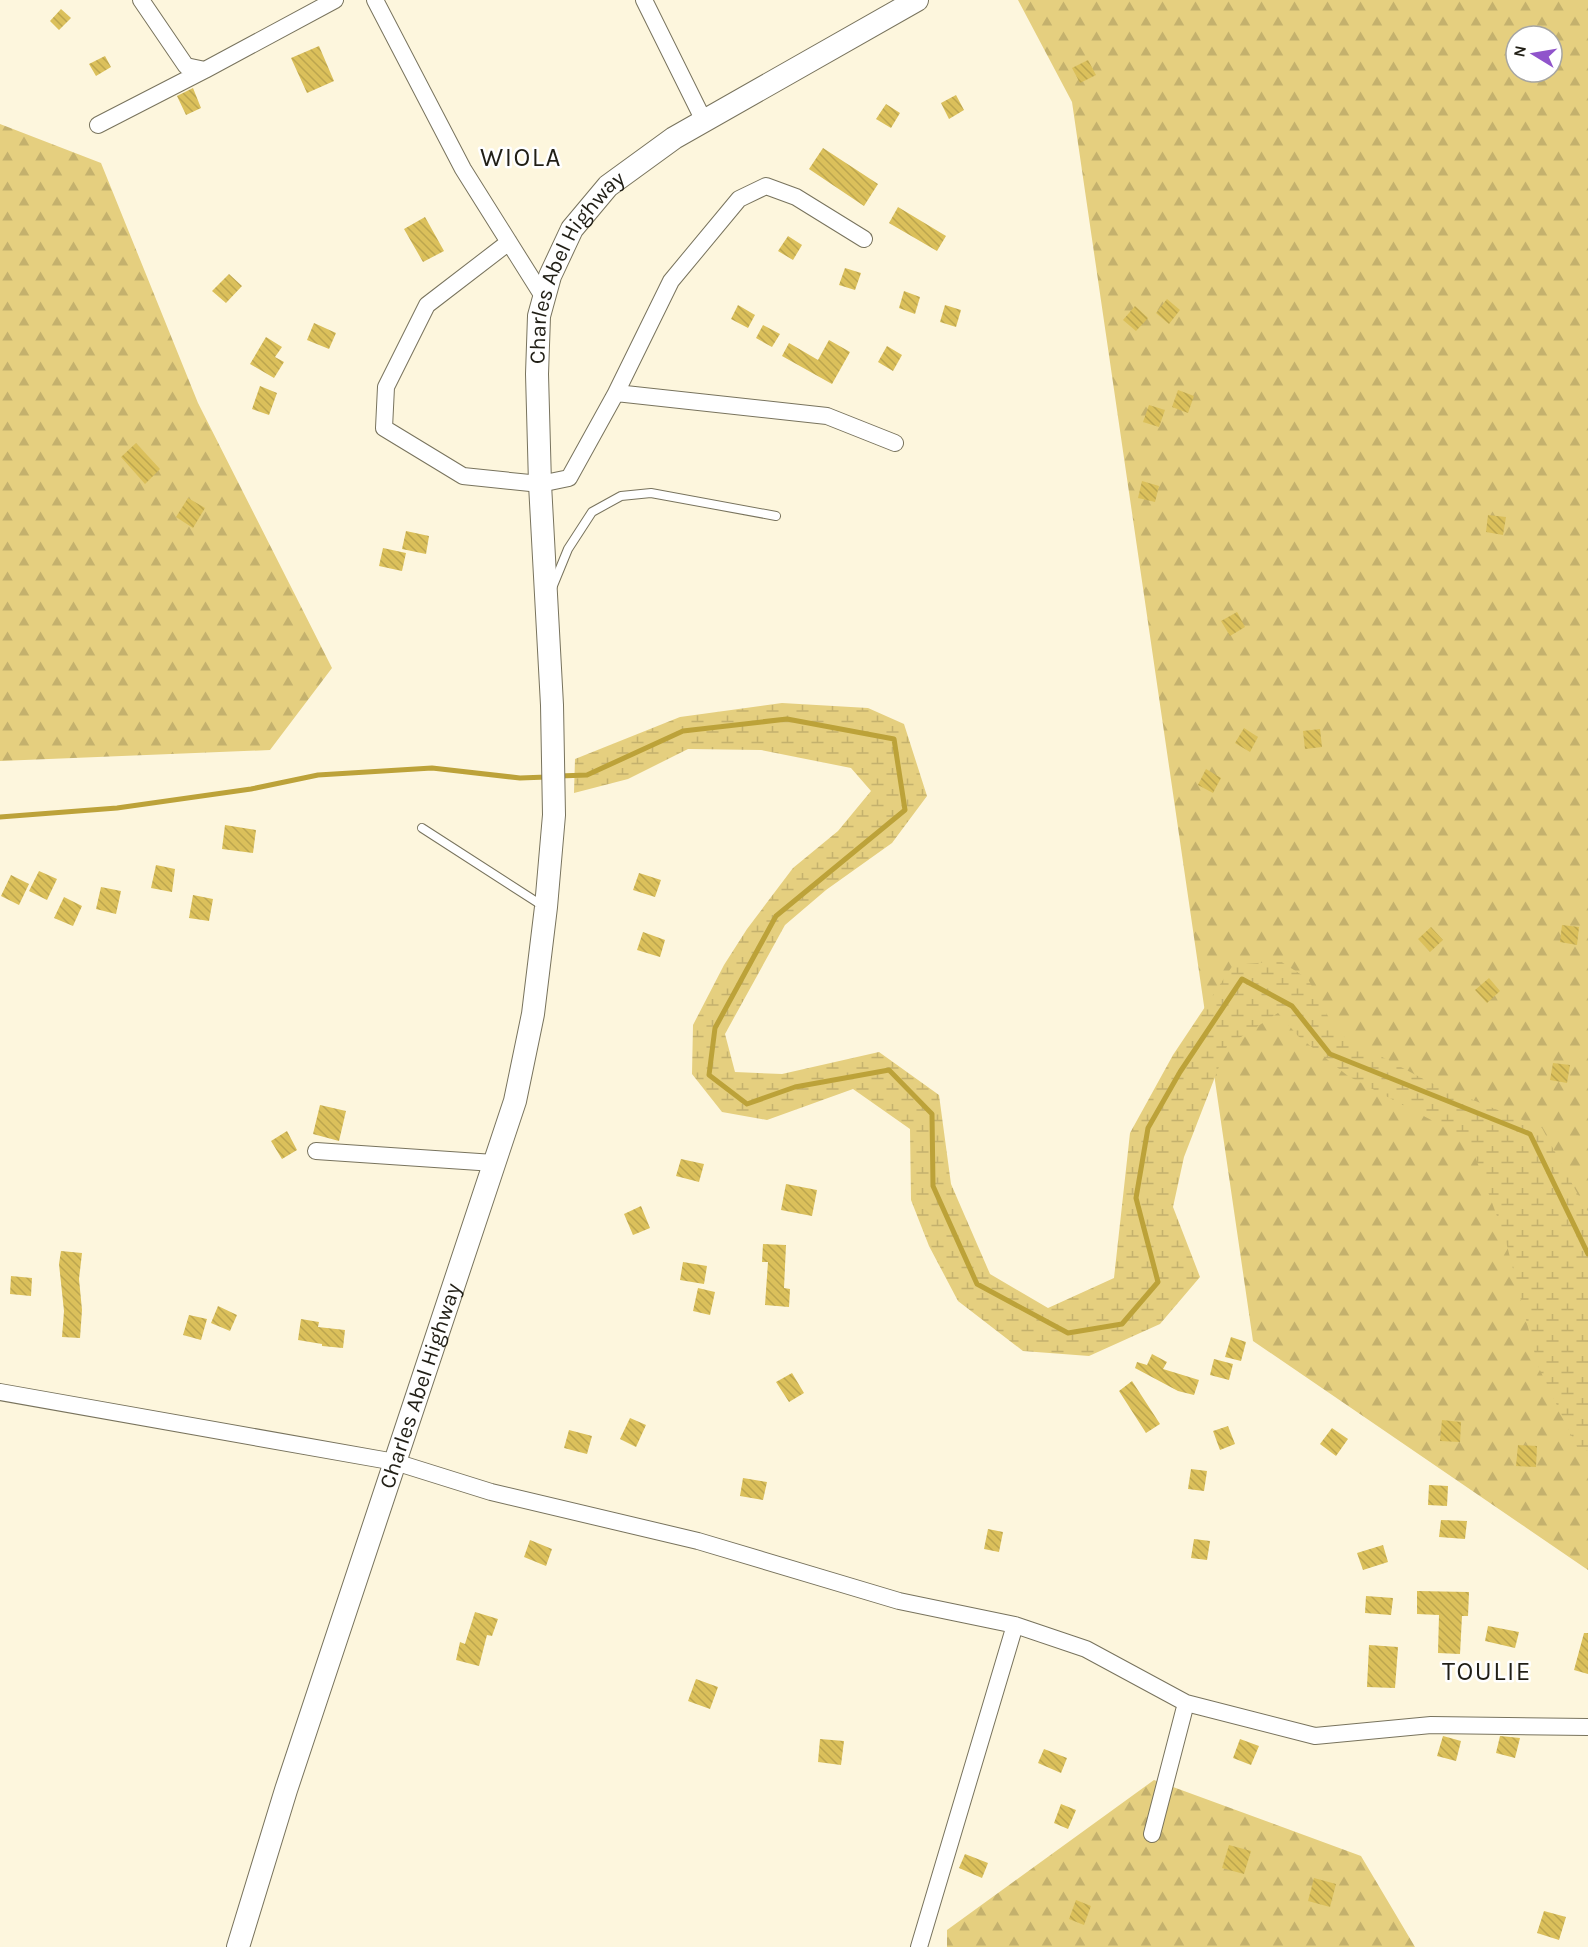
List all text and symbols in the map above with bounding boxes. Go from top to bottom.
north arrow [1504,24,1564,84]
text: N [1509,44,1530,59]
district label: WIOLA [480,142,562,173]
street label: Charles Abel Highway [524,165,630,364]
street label: Charles Abel Highway [374,1280,467,1492]
district label: TOULIE [1442,1656,1532,1687]

